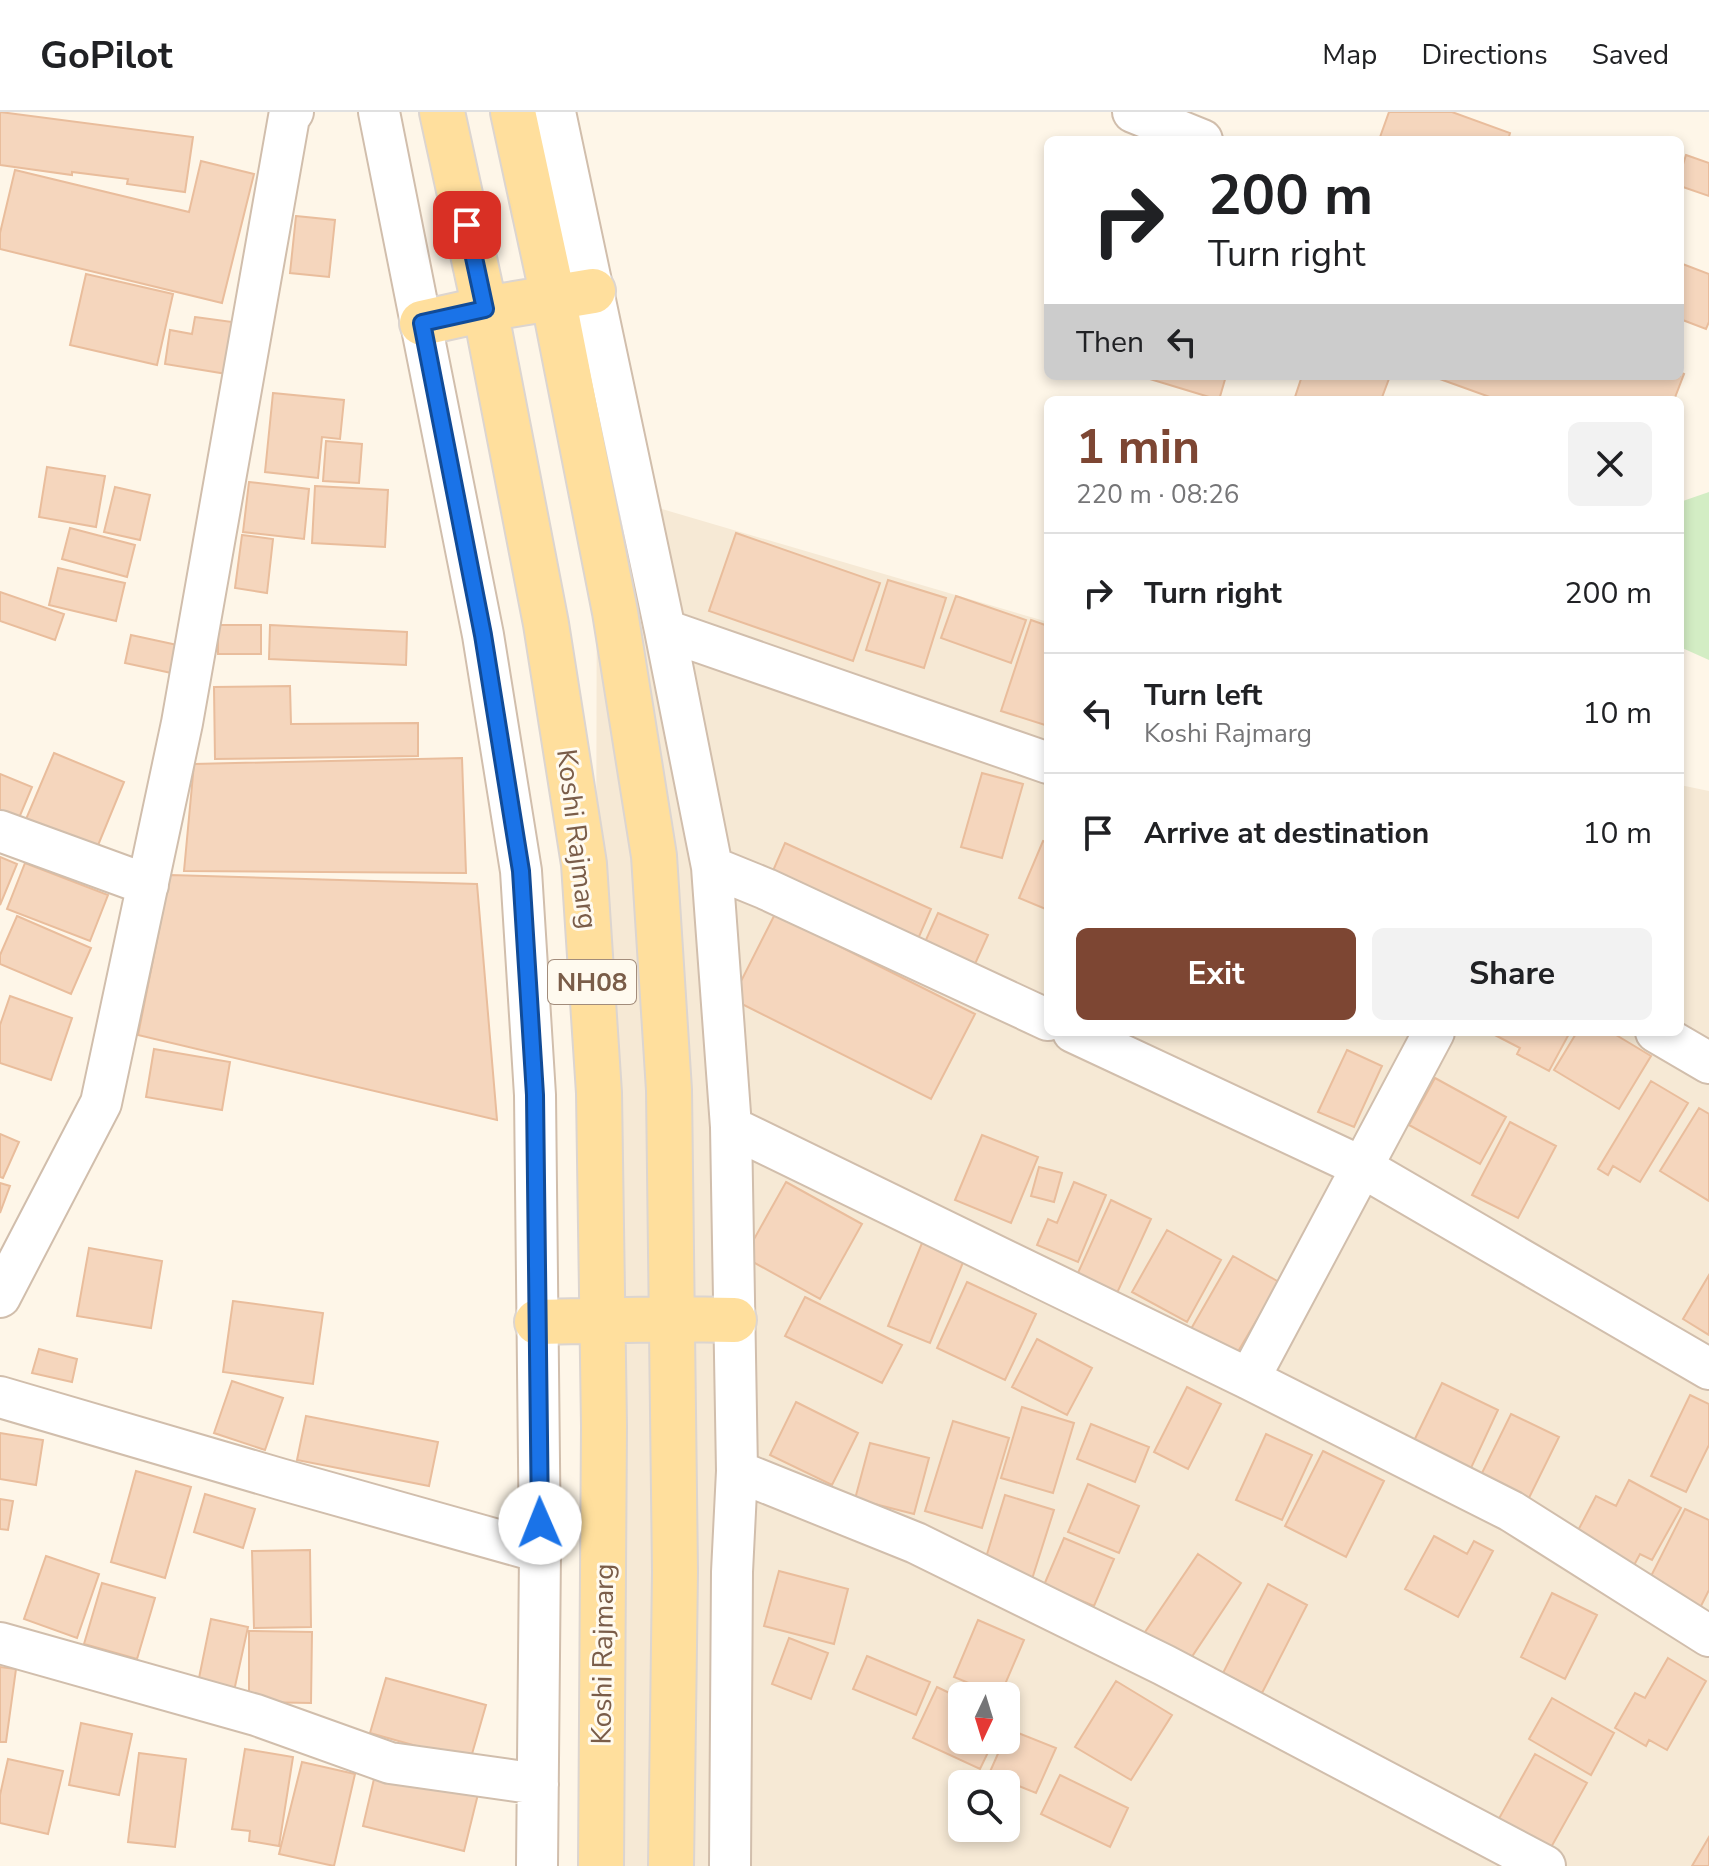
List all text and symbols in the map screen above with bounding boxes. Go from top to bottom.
text: GoPilot [40,30,173,81]
text: Map [1322,36,1377,74]
text: Directions [1421,36,1548,74]
text: Saved [1592,36,1669,74]
text: 200 m [1208,157,1373,234]
icon: right [1076,168,1180,272]
pin [433,191,501,259]
icon: arrive [445,203,489,247]
text: Turn right [1208,230,1365,279]
icon: left [1160,320,1204,364]
text: Then [1076,322,1144,363]
text: 1 min [1076,414,1200,480]
button: close [1568,422,1652,506]
text: 220 m · 08:26 [1076,477,1239,512]
icon: right [1076,571,1120,615]
text: Turn right [1144,573,1282,614]
text: 200 m [1565,573,1652,614]
text: Turn left [1144,675,1262,716]
icon: left [1076,691,1120,735]
text: 10 m [1583,693,1652,734]
text: Koshi Rajmarg [1144,716,1312,751]
street label: Koshi Rajmarg [547,747,607,931]
icon: arrive [1076,811,1120,855]
text: Arrive at destination [1144,813,1429,854]
text: 10 m [1583,813,1652,854]
button: Exit [1076,928,1356,1020]
button: Share [1372,928,1652,1020]
road number: NH08 [548,960,636,1004]
position arrow [498,1481,582,1565]
street label: Koshi Rajmarg [582,1563,624,1745]
north arrow [948,1682,1020,1754]
map controls [948,1682,1020,1842]
button: search [948,1770,1020,1842]

